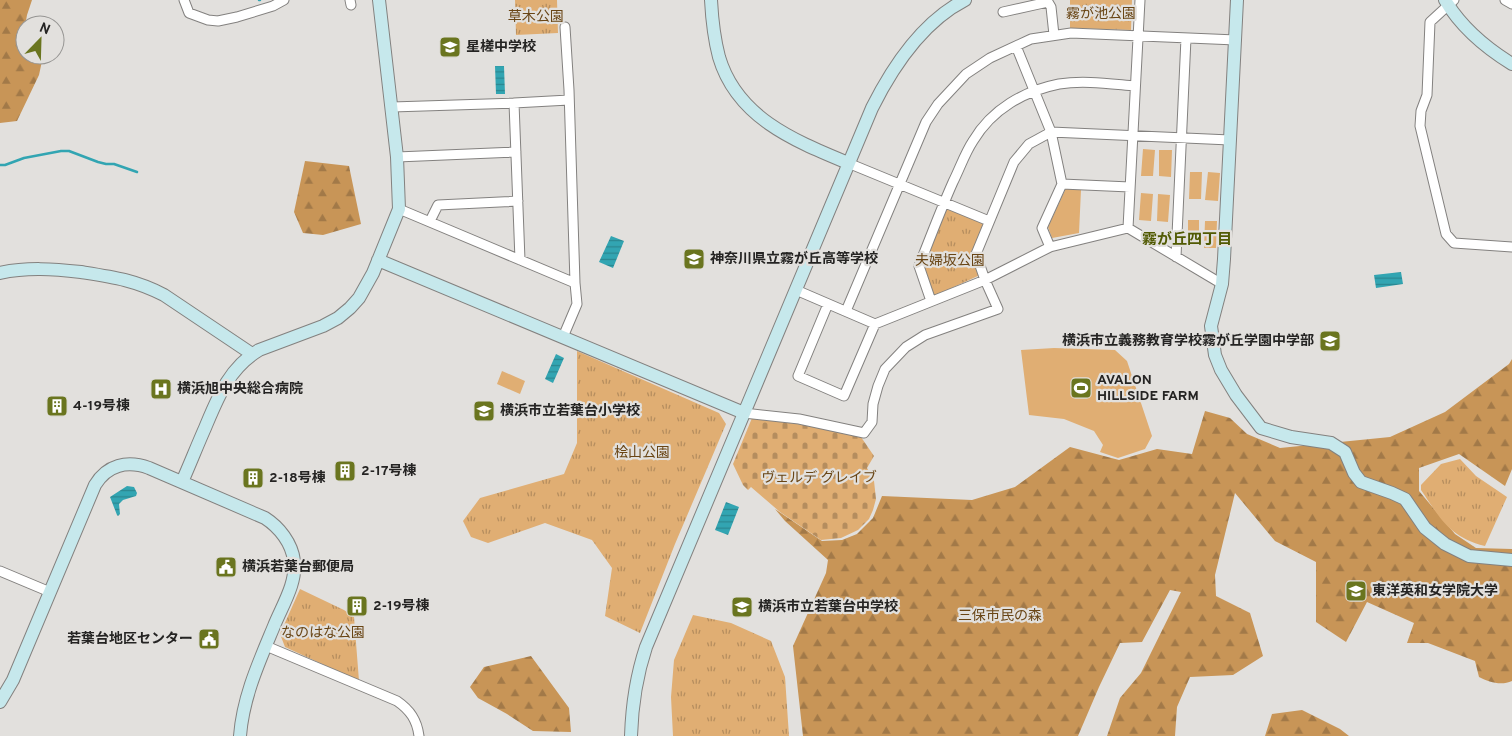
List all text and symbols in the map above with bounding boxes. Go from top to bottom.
park label: 霧が池公園 [1066,6,1136,23]
park label: 草木公園 [508,9,564,26]
north arrow [15,15,65,65]
text: N [37,20,52,39]
school or university icon: 星槎中学校 [438,35,462,59]
place label: 星槎中学校 [466,39,536,56]
district label: 霧が丘四丁目 [1142,231,1232,250]
school or university icon: 神奈川県立霧が丘高等学校 [682,247,706,271]
place label: 神奈川県立霧が丘高等学校 [710,250,878,268]
park label: 夫婦坂公園 [915,253,985,270]
school or university icon: 横浜市立義務教育学校霧が丘学園中学部 [1318,329,1342,353]
place label: 横浜市立義務教育学校霧が丘学園中学部 [1062,332,1314,350]
place label: AVALON HILLSIDE FARM [1097,372,1199,405]
sports icon: AVALON HILLSIDE FARM [1069,376,1093,400]
hospital icon: 横浜旭中央総合病院 [149,377,173,401]
place label: 横浜旭中央総合病院 [177,380,303,398]
building icon: 4-19号棟 [45,394,69,418]
place label: 4-19号棟 [73,397,130,415]
school or university icon: 横浜市立若葉台小学校 [472,399,496,423]
place label: 横浜市立若葉台小学校 [500,402,640,420]
park label: 桧山公園 [614,444,670,462]
building icon: 2-17号棟 [333,459,357,483]
place label: 2-17号棟 [361,462,416,480]
building icon: 2-18号棟 [241,466,265,490]
place label: 2-18号棟 [269,469,326,487]
park label: ヴェルデ グレイブ [761,469,877,487]
public building icon: 横浜若葉台郵便局 [214,555,238,579]
place label: 横浜若葉台郵便局 [242,558,354,576]
school or university icon: 東洋英和女学院大学 [1344,579,1368,603]
place label: 東洋英和女学院大学 [1372,582,1498,600]
building icon: 2-19号棟 [345,594,369,618]
school or university icon: 横浜市立若葉台中学校 [730,595,754,619]
place label: 2-19号棟 [373,597,430,615]
place label: 横浜市立若葉台中学校 [758,598,898,616]
park label: 三保市民の森 [958,608,1042,625]
park label: なのはな公園 [281,625,365,642]
public building icon: 若葉台地区センター [197,627,221,651]
place label: 若葉台地区センター [67,631,193,648]

